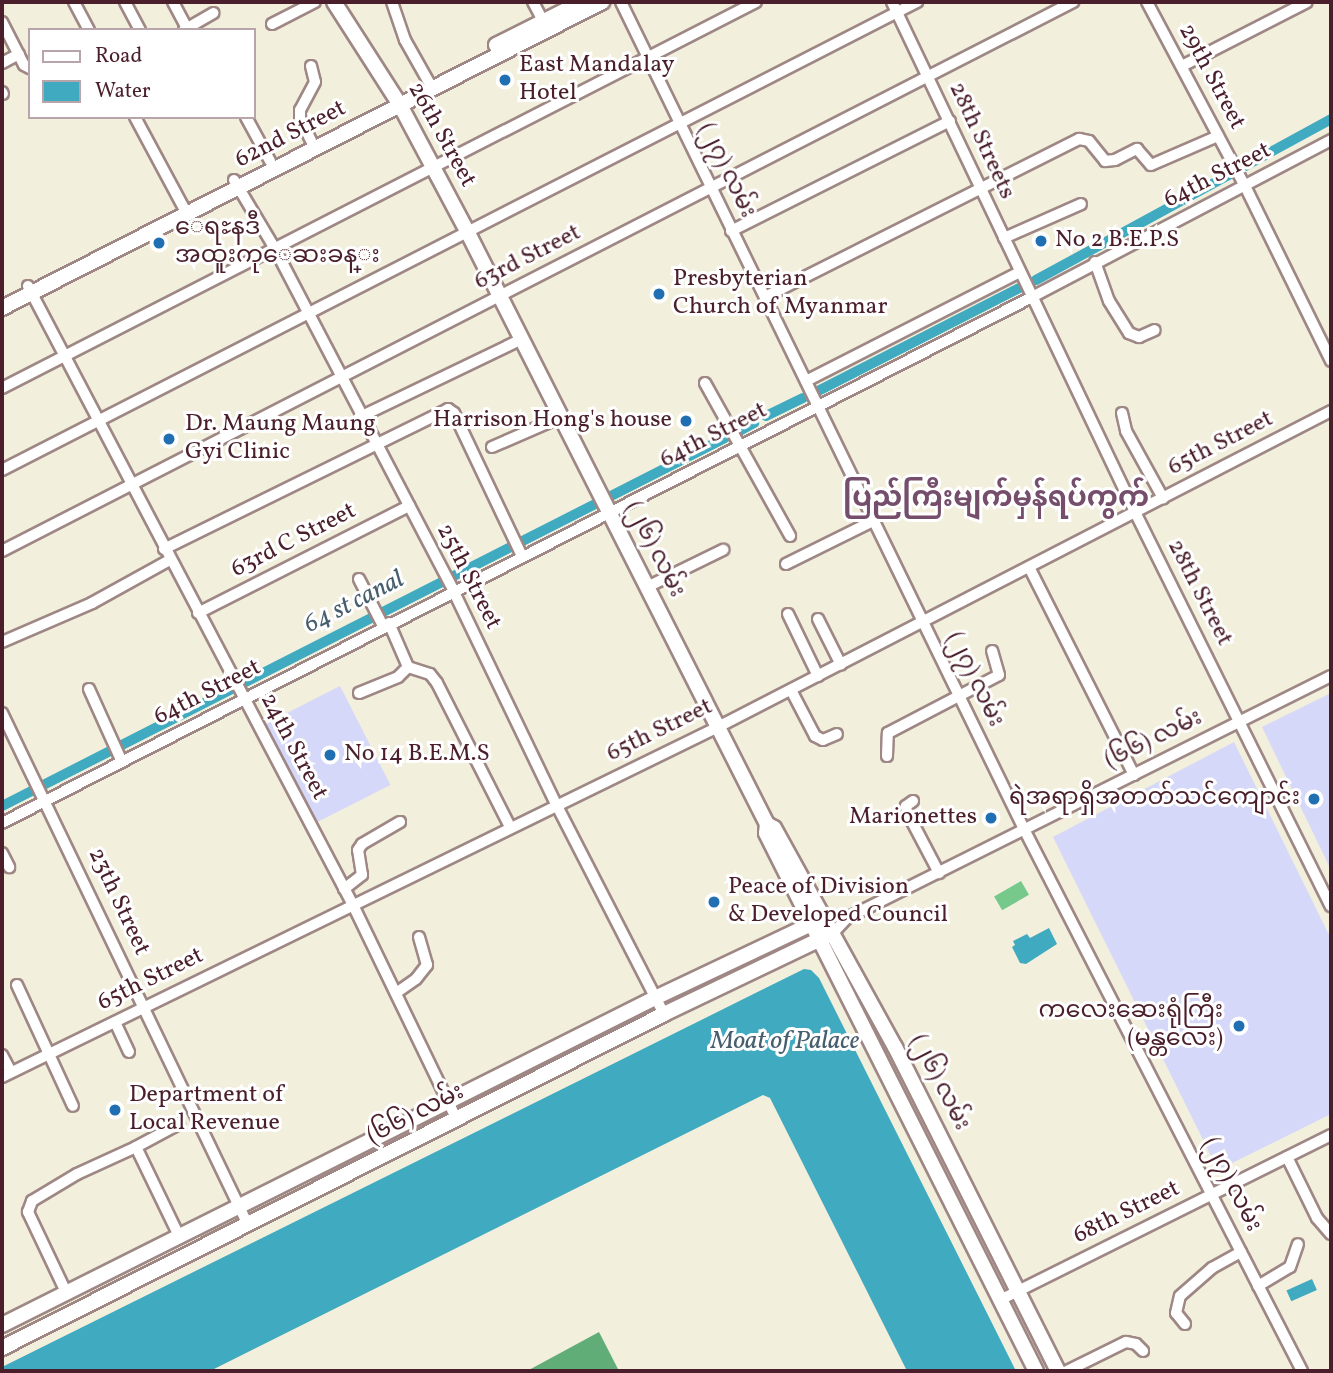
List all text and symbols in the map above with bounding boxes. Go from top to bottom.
street label: 29th Street [1171,19,1251,135]
legend [28,28,256,119]
text: Road [95,42,142,71]
place label: East Mandalay Hotel [519,52,674,108]
marker: East Mandalay Hotel [497,72,513,88]
text: Water [95,77,151,106]
street label: 26th Street [400,78,482,192]
street label: 28th Streets [941,78,1021,204]
street label: 62nd Street [231,95,351,175]
street label: (၂၇) လမ်း [691,119,761,223]
street label: 64th Street [1160,137,1276,215]
place label: ေရႊနဒီ အထူးကုေဆးခန္း [175,215,380,271]
street label: 63rd Street [470,219,586,297]
place label: No 2 B.E.P.S [1055,227,1179,255]
marker: ေရႊနဒီ အထူးကုေဆးခန္း [149,233,169,253]
marker: No 2 B.E.P.S [1033,233,1049,249]
place label: Presbyterian Church of Myanmar [673,266,885,322]
marker: Presbyterian Church of Myanmar [651,286,667,302]
street label: 64th Street [656,397,772,475]
street label: 65th Street [1164,405,1278,483]
place label: Harrison Hong's house [433,407,672,435]
place label: Dr. Maung Maung Gyi Clinic [185,411,376,467]
marker: Harrison Hong's house [678,413,694,429]
marker: Dr. Maung Maung Gyi Clinic [159,429,179,449]
district label: ပြည်ကြီးမျက်မှန်ရပ်ကွက် [843,482,1149,516]
street label: 63rd C Street [227,497,361,585]
street label: (၂၆) လမ်း [618,497,690,603]
street label: 25th Street [429,519,507,635]
street label: 28th Street [1160,535,1238,651]
water label: 64 st canal [298,564,410,642]
street label: (၂၇) လမ်း [939,628,1009,732]
street label: 64th Street [150,654,266,732]
street label: 24th Street [253,689,333,805]
street label: 65th Street [602,693,718,769]
street label: (၆၆) လမ်း [1101,704,1207,776]
place label: No 14 B.E.M.S [344,741,490,769]
marker: No 14 B.E.M.S [322,747,338,763]
place label: ရဲအရာရှိအတတ်သင်ကျောင်း [1009,785,1300,813]
marker: ရဲအရာရှိအတတ်သင်ကျောင်း [1306,791,1322,807]
place label: Marionettes [849,804,977,832]
marker: Marionettes [983,810,999,826]
street label: 23th Street [81,844,155,960]
place label: Peace of Division & Developed Council [728,874,948,930]
marker: Peace of Division & Developed Council [706,894,722,910]
street label: 65th Street [93,942,209,1018]
place label: ကလေးဆေးရုံကြီး (မန္တလေး) [1039,998,1223,1054]
marker: ကလေးဆေးရုံကြီး (မန္တလေး) [1229,1016,1249,1036]
water label: Moat of Palace [711,1026,859,1058]
street label: (၂၆) လမ်း [903,1030,975,1136]
street label: (၆၆) လမ်း [363,1078,469,1152]
place label: Department of Local Revenue [129,1082,283,1138]
marker: Department of Local Revenue [107,1102,123,1118]
street label: (၂၇) လမ်း [1195,1133,1267,1237]
street label: 68th Street [1069,1175,1185,1251]

